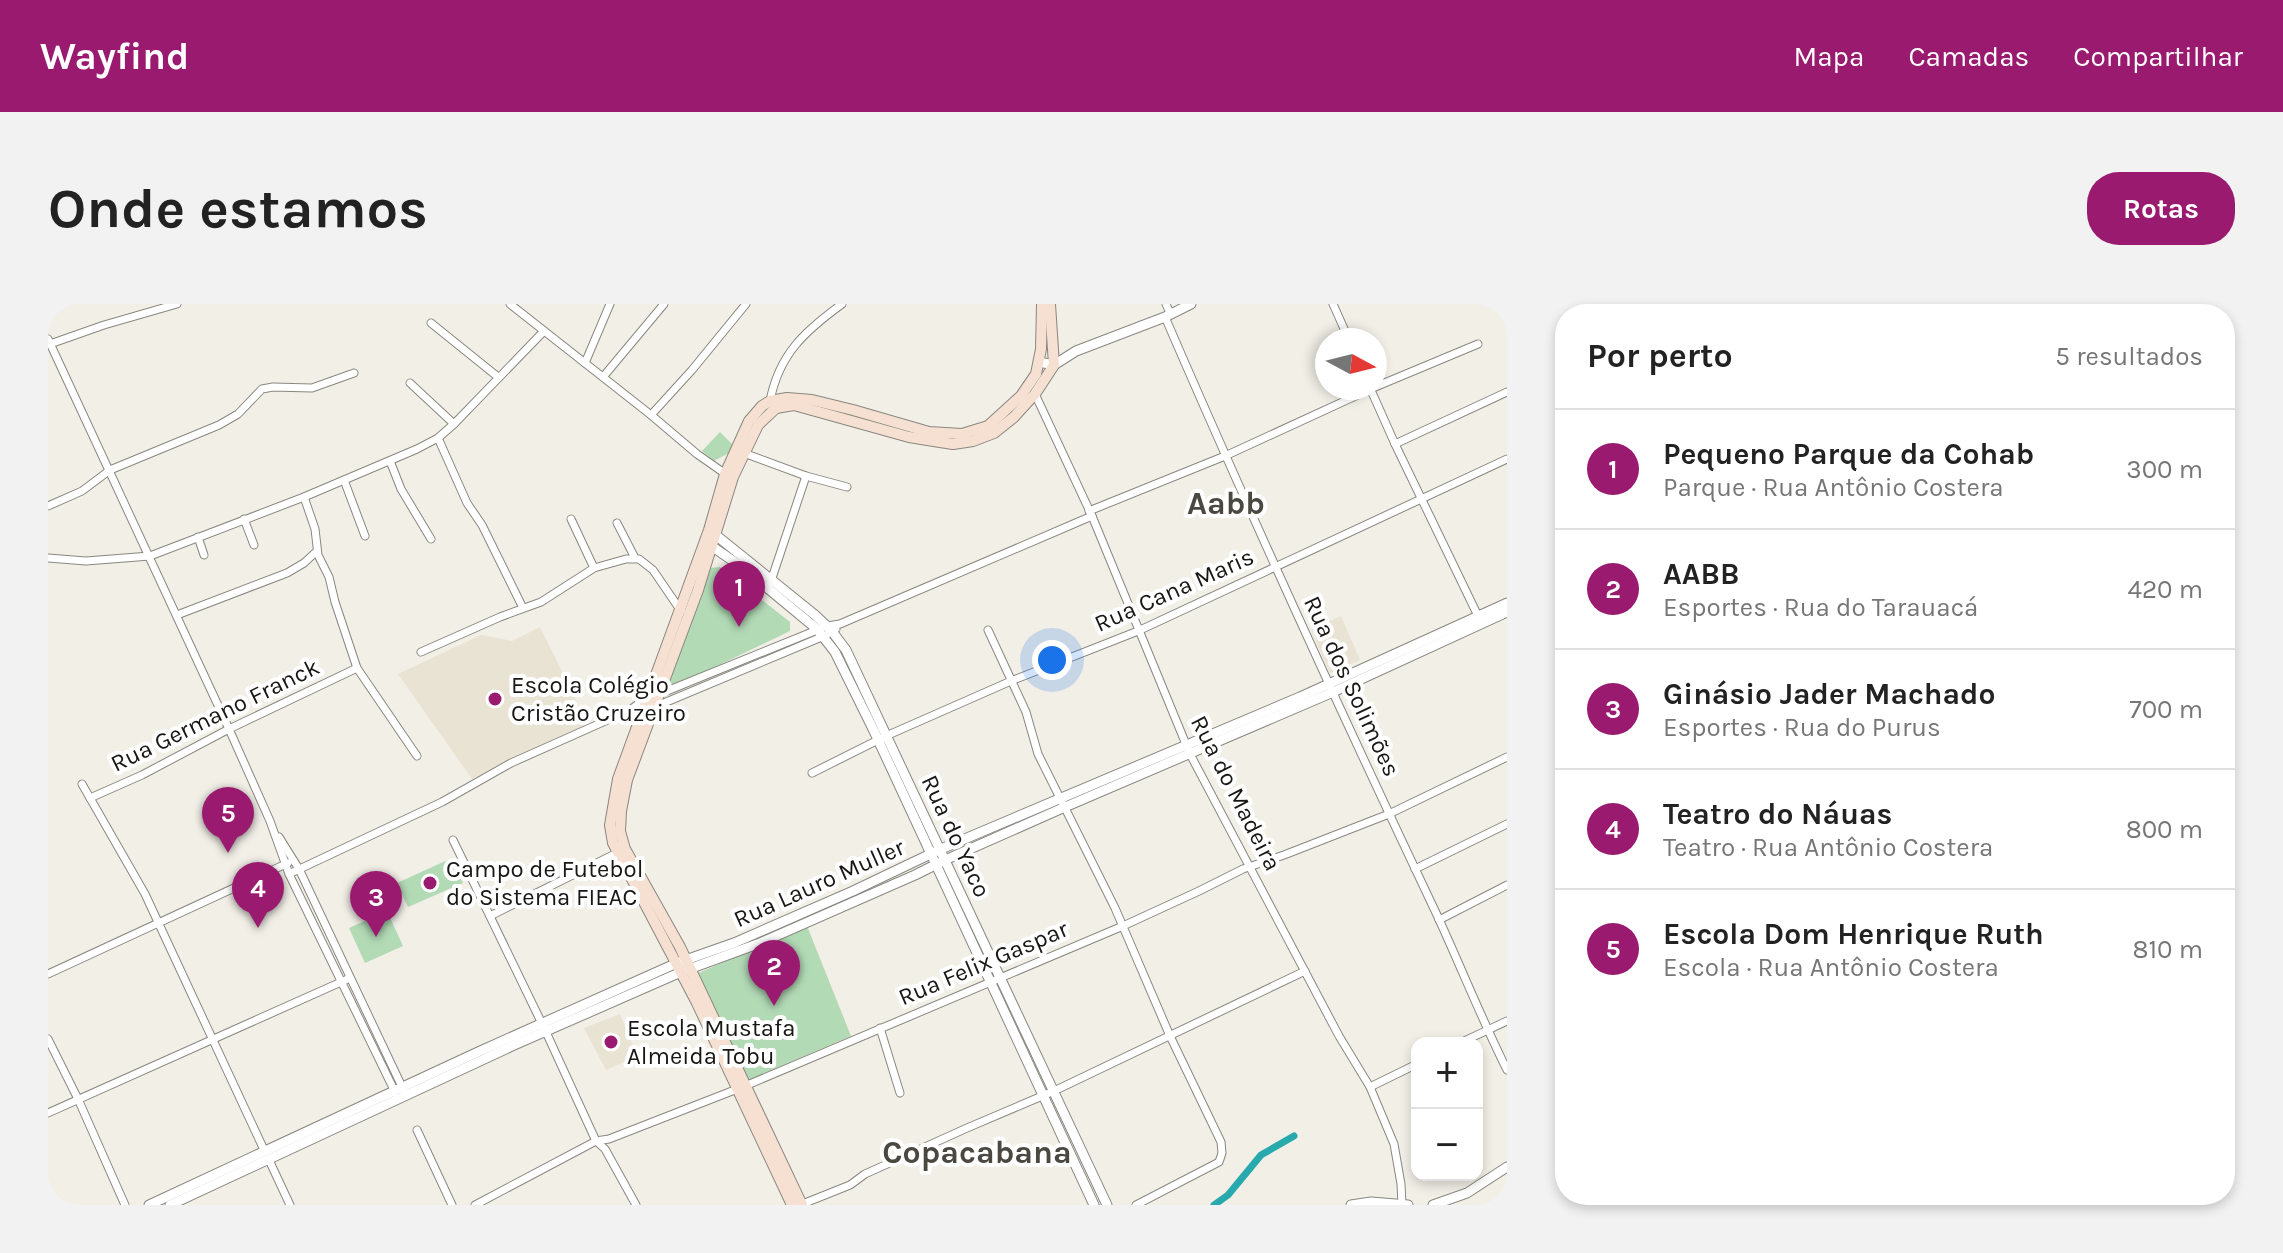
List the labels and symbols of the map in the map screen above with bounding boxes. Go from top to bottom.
north arrow [1315,328,1387,400]
district label: Aabb [1187,485,1265,522]
street label: Rua Cana Maris [1090,542,1258,638]
pin: 1 [713,561,765,627]
street label: Rua dos Solimões [1298,591,1406,781]
your location [1032,640,1072,680]
street label: Rua Germano Franck [106,652,324,778]
place label: Escola Colégio Cristão Cruzeiro [511,671,686,727]
marker: Escola Colégio Cristão Cruzeiro [486,690,504,708]
street label: Rua do Madeira [1185,711,1287,875]
street label: Rua do Yaco [916,770,996,902]
pin: 5 [202,787,254,853]
street label: Rua Lauro Muller [729,833,909,933]
place label: Campo de Futebol do Sistema FIEAC [446,855,643,911]
pin: 4 [232,862,284,928]
pin: 3 [350,871,402,937]
marker: Campo de Futebol do Sistema FIEAC [421,874,439,892]
street label: Rua Felix Gaspar [894,915,1072,1011]
pin: 2 [748,940,800,1006]
place label: Escola Mustafa Almeida Tobu [627,1014,795,1070]
marker: Escola Mustafa Almeida Tobu [602,1033,620,1051]
district label: Copacabana [882,1134,1072,1171]

